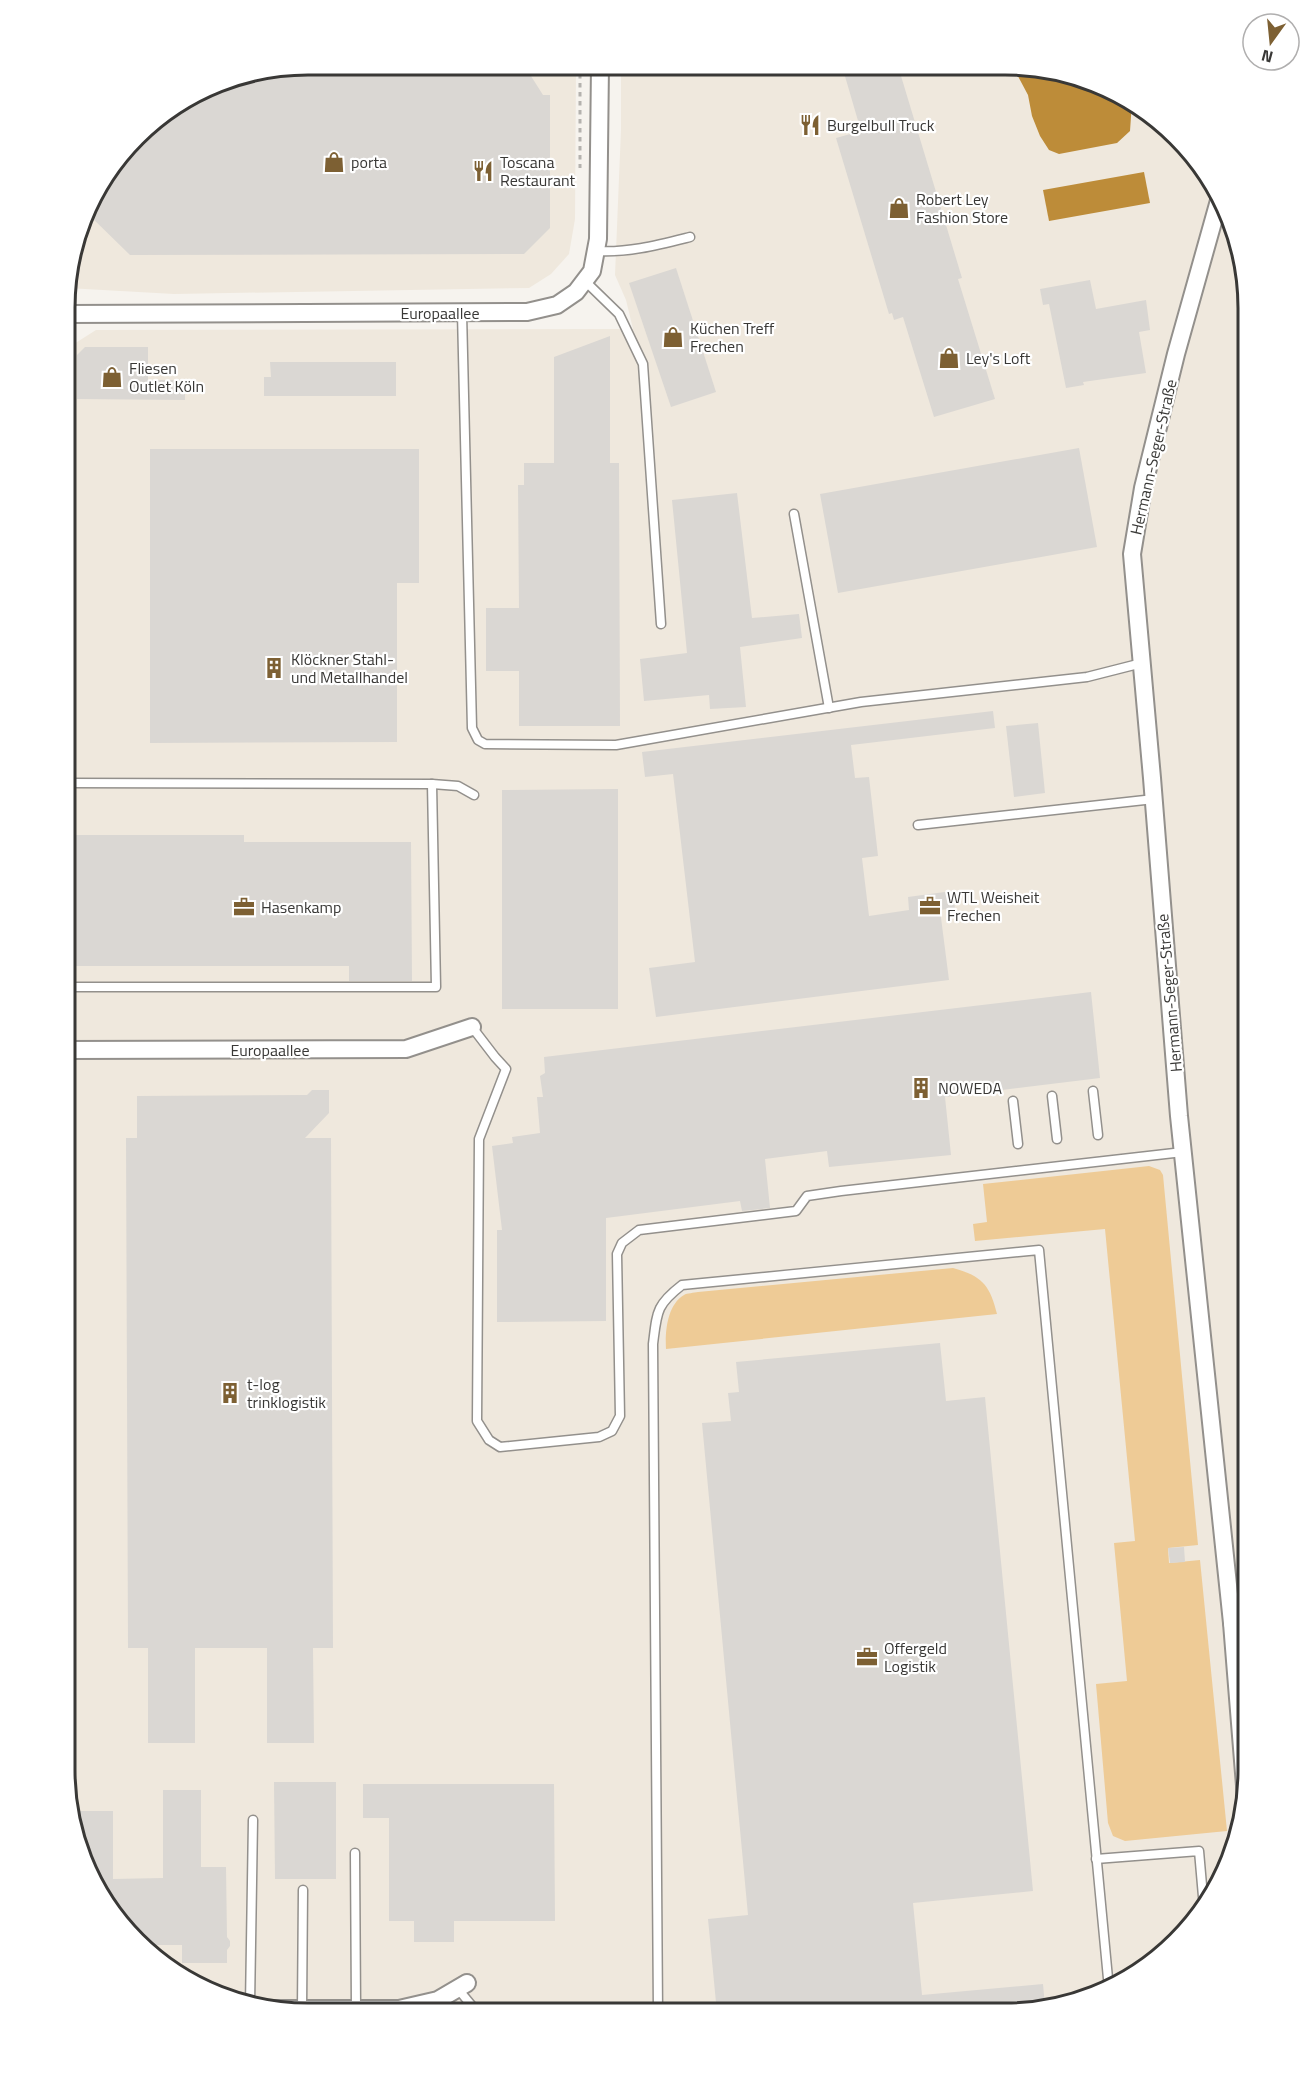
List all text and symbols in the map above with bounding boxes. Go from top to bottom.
north arrow [1241,12,1301,72]
text: N [1259,43,1276,70]
restaurant icon: Burgelbull Truck [798,113,822,137]
place label: Burgelbull Truck [827,113,935,137]
shop icon: porta [322,150,346,174]
place label: porta [351,150,387,174]
place label: Toscana Restaurant [500,150,575,192]
restaurant icon: Toscana Restaurant [471,159,495,183]
place label: Robert Ley Fashion Store [916,187,1008,229]
shop icon: Robert Ley Fashion Store [887,196,911,220]
street label: Europaallee [400,301,480,325]
place label: Küchen Treff Frechen [690,316,775,358]
shop icon: Küchen Treff Frechen [661,325,685,349]
shop icon: Ley's Loft [937,346,961,370]
place label: Ley's Loft [966,346,1031,370]
place label: Fliesen Outlet Köln [129,356,204,398]
shop icon: Fliesen Outlet Köln [100,365,124,389]
street label: Hermann-Seger-Straße [1123,377,1183,537]
place label: Klöckner Stahl- und Metallhandel [291,647,408,689]
building icon: Klöckner Stahl- und Metallhandel [262,656,286,680]
place label: WTL Weisheit Frechen [947,885,1040,927]
office icon: WTL Weisheit Frechen [918,894,942,918]
office icon: Hasenkamp [232,895,256,919]
place label: Hasenkamp [261,895,341,919]
street label: Hermann-Seger-Straße [1150,913,1188,1073]
street label: Europaallee [230,1038,310,1062]
building icon: NOWEDA [909,1076,933,1100]
place label: NOWEDA [938,1076,1002,1100]
place label: t-log trinklogistik [247,1372,326,1414]
building icon: t-log trinklogistik [218,1381,242,1405]
place label: Offergeld Logistik [884,1636,947,1678]
office icon: Offergeld Logistik [855,1645,879,1669]

